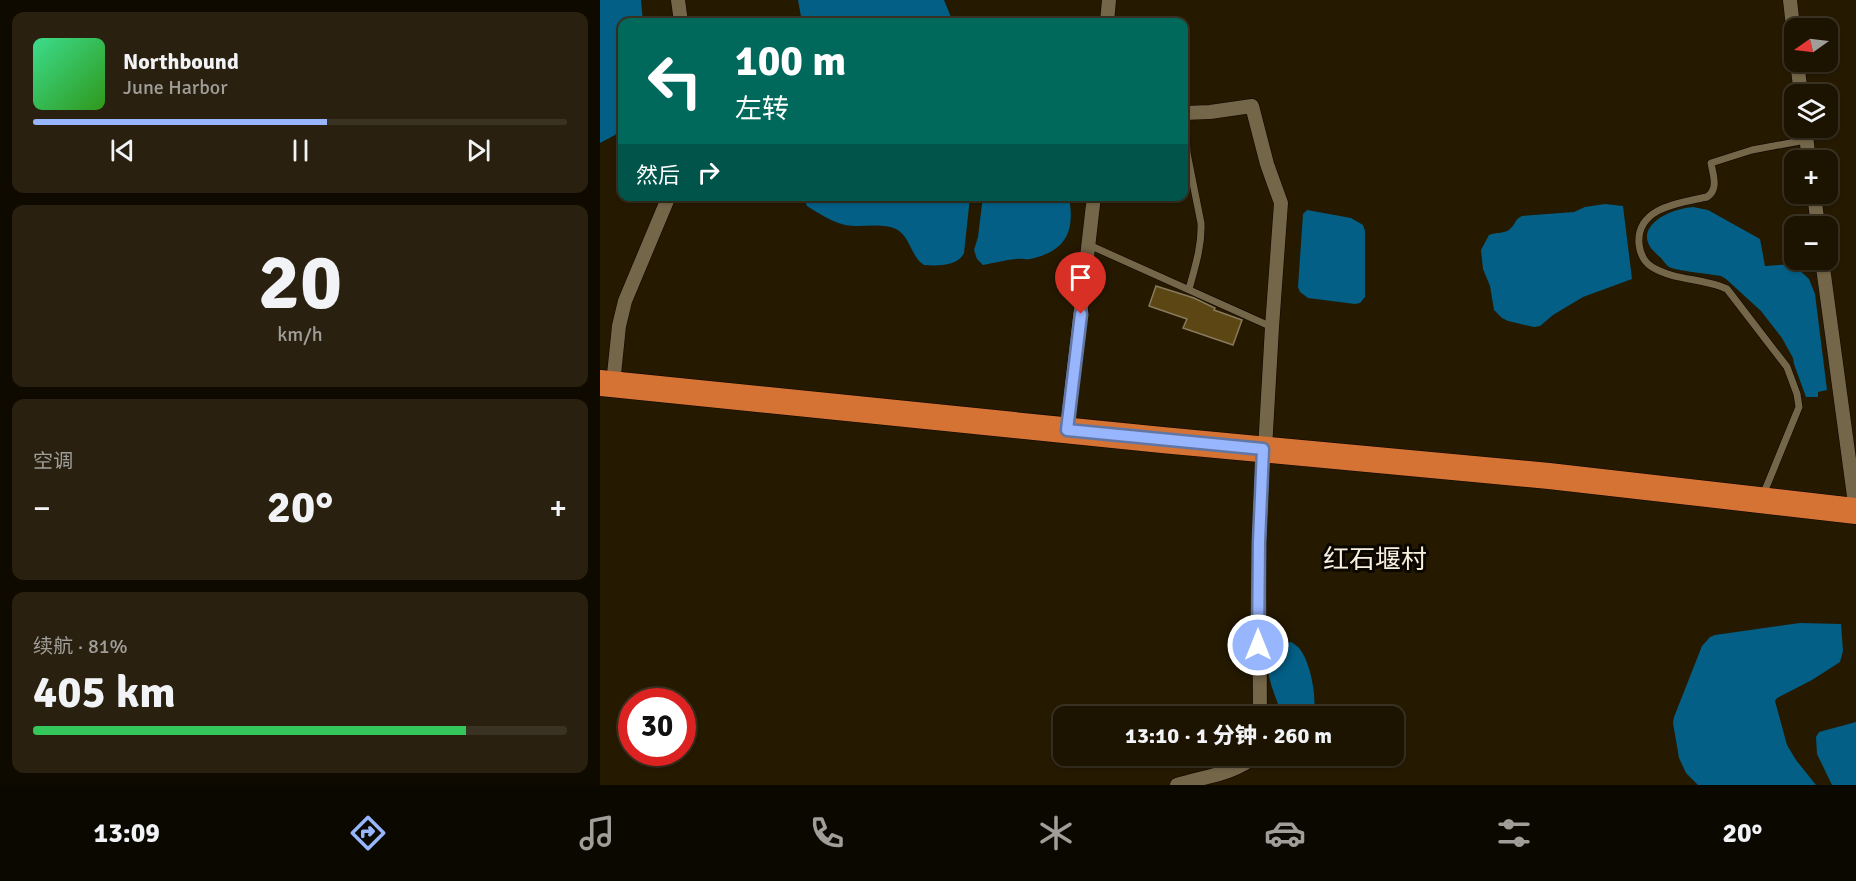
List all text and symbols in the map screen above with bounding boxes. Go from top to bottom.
north arrow [1784,18,1838,72]
map controls [1784,18,1838,270]
text: 100 m [735,36,846,87]
icon: left [636,42,714,120]
text: Northbound [123,48,239,75]
text: June Harbor [123,75,228,100]
button: layers [1784,84,1838,138]
text: 左转 [735,93,789,126]
icon: previous [106,134,139,167]
icon: pause [284,134,317,167]
icon: next [462,134,495,167]
button: + [1784,150,1838,204]
icon: right [692,156,725,189]
text: 然后 [636,162,680,189]
button: − [1784,216,1838,270]
text: 20 [258,235,342,331]
pin [1055,252,1106,314]
icon: arrive [1064,261,1097,294]
text: km/h [277,322,323,347]
text: 空调 [33,449,73,474]
text: 20° [267,480,333,535]
text: − [33,488,51,529]
text: + [549,488,567,529]
district label: 红石堰村 [1323,544,1427,576]
position arrow [1226,613,1290,677]
text: 续航 · 81% [33,634,128,659]
text: 405 km [33,665,176,720]
speed limit sign: 30 [618,688,696,766]
text: 13:10 · 1 分钟 · 260 m [1125,722,1332,749]
icon: directions [347,812,389,854]
icon: music [576,812,618,854]
icon: phone [806,812,848,854]
icon: climate [1035,812,1077,854]
icon: car [1264,812,1306,854]
icon: filters [1493,812,1535,854]
text: 13:09 [94,817,160,850]
text: 20° [1722,817,1762,850]

